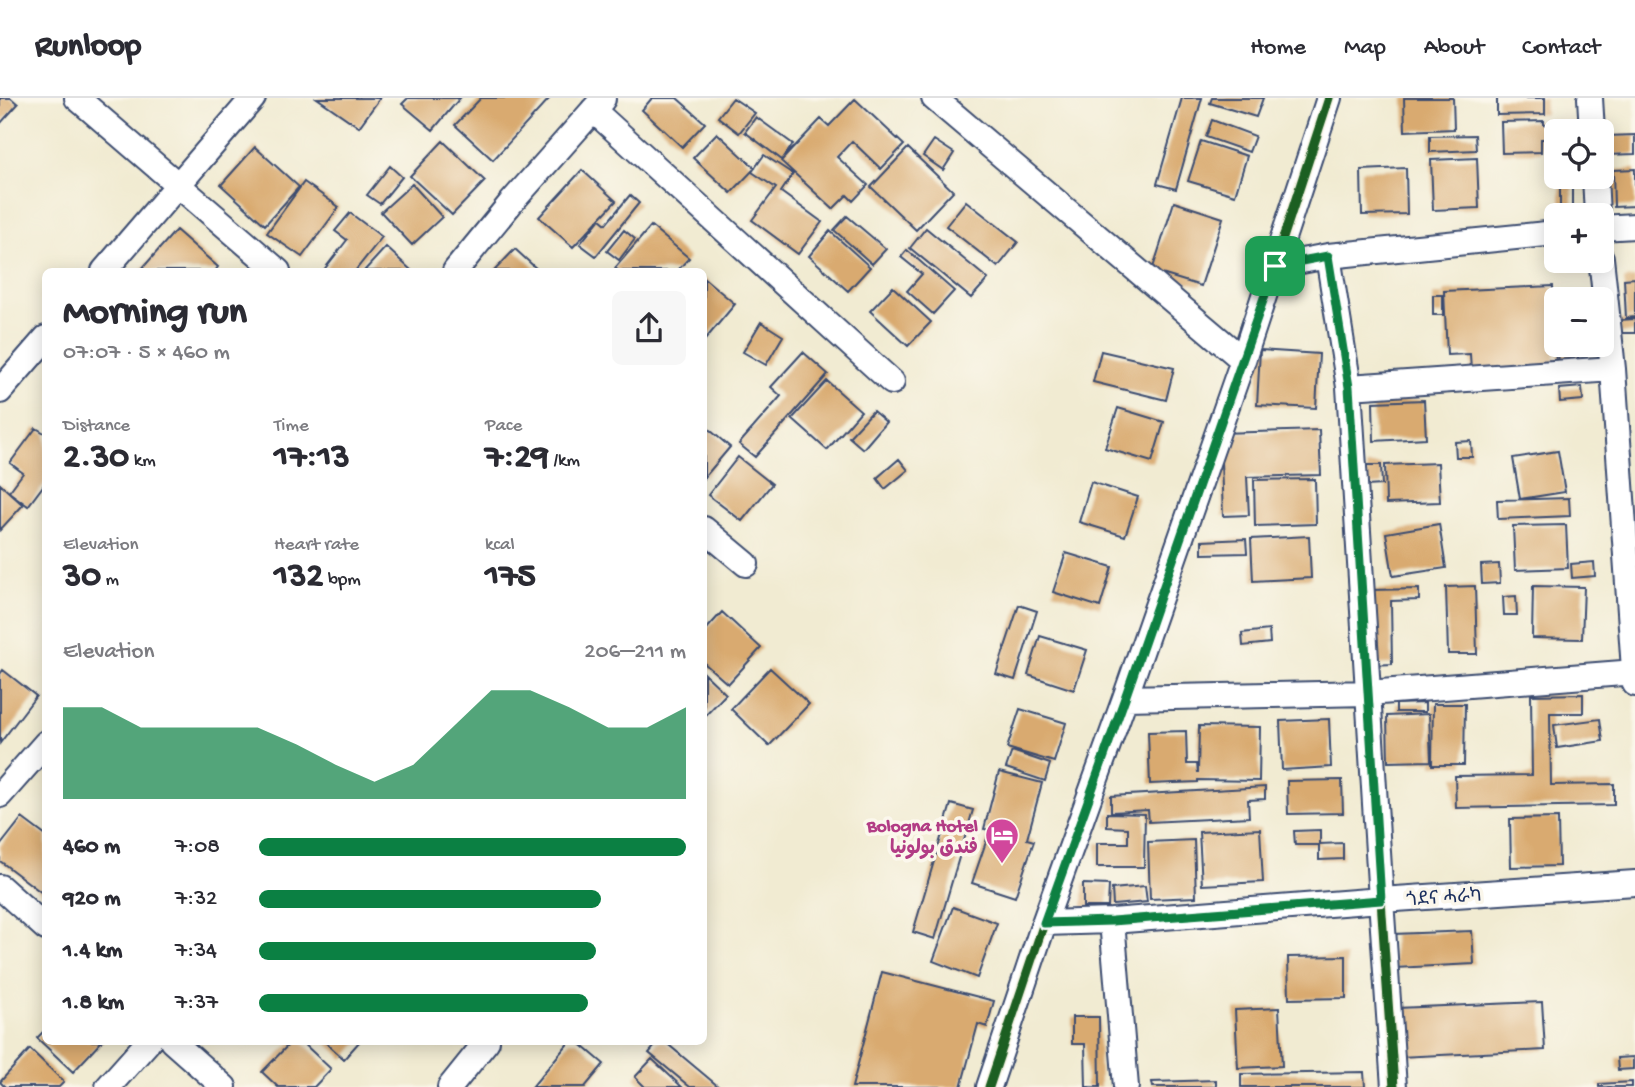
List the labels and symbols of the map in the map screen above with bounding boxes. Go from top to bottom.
pin [1245,236,1305,296]
place label: Bologna Hotel فندق بولونيا [866,816,978,861]
hotel icon: Bologna Hotel فندق بولونيا [983,816,1021,865]
street label: ጎደና ሓራካ [1406,885,1483,914]

